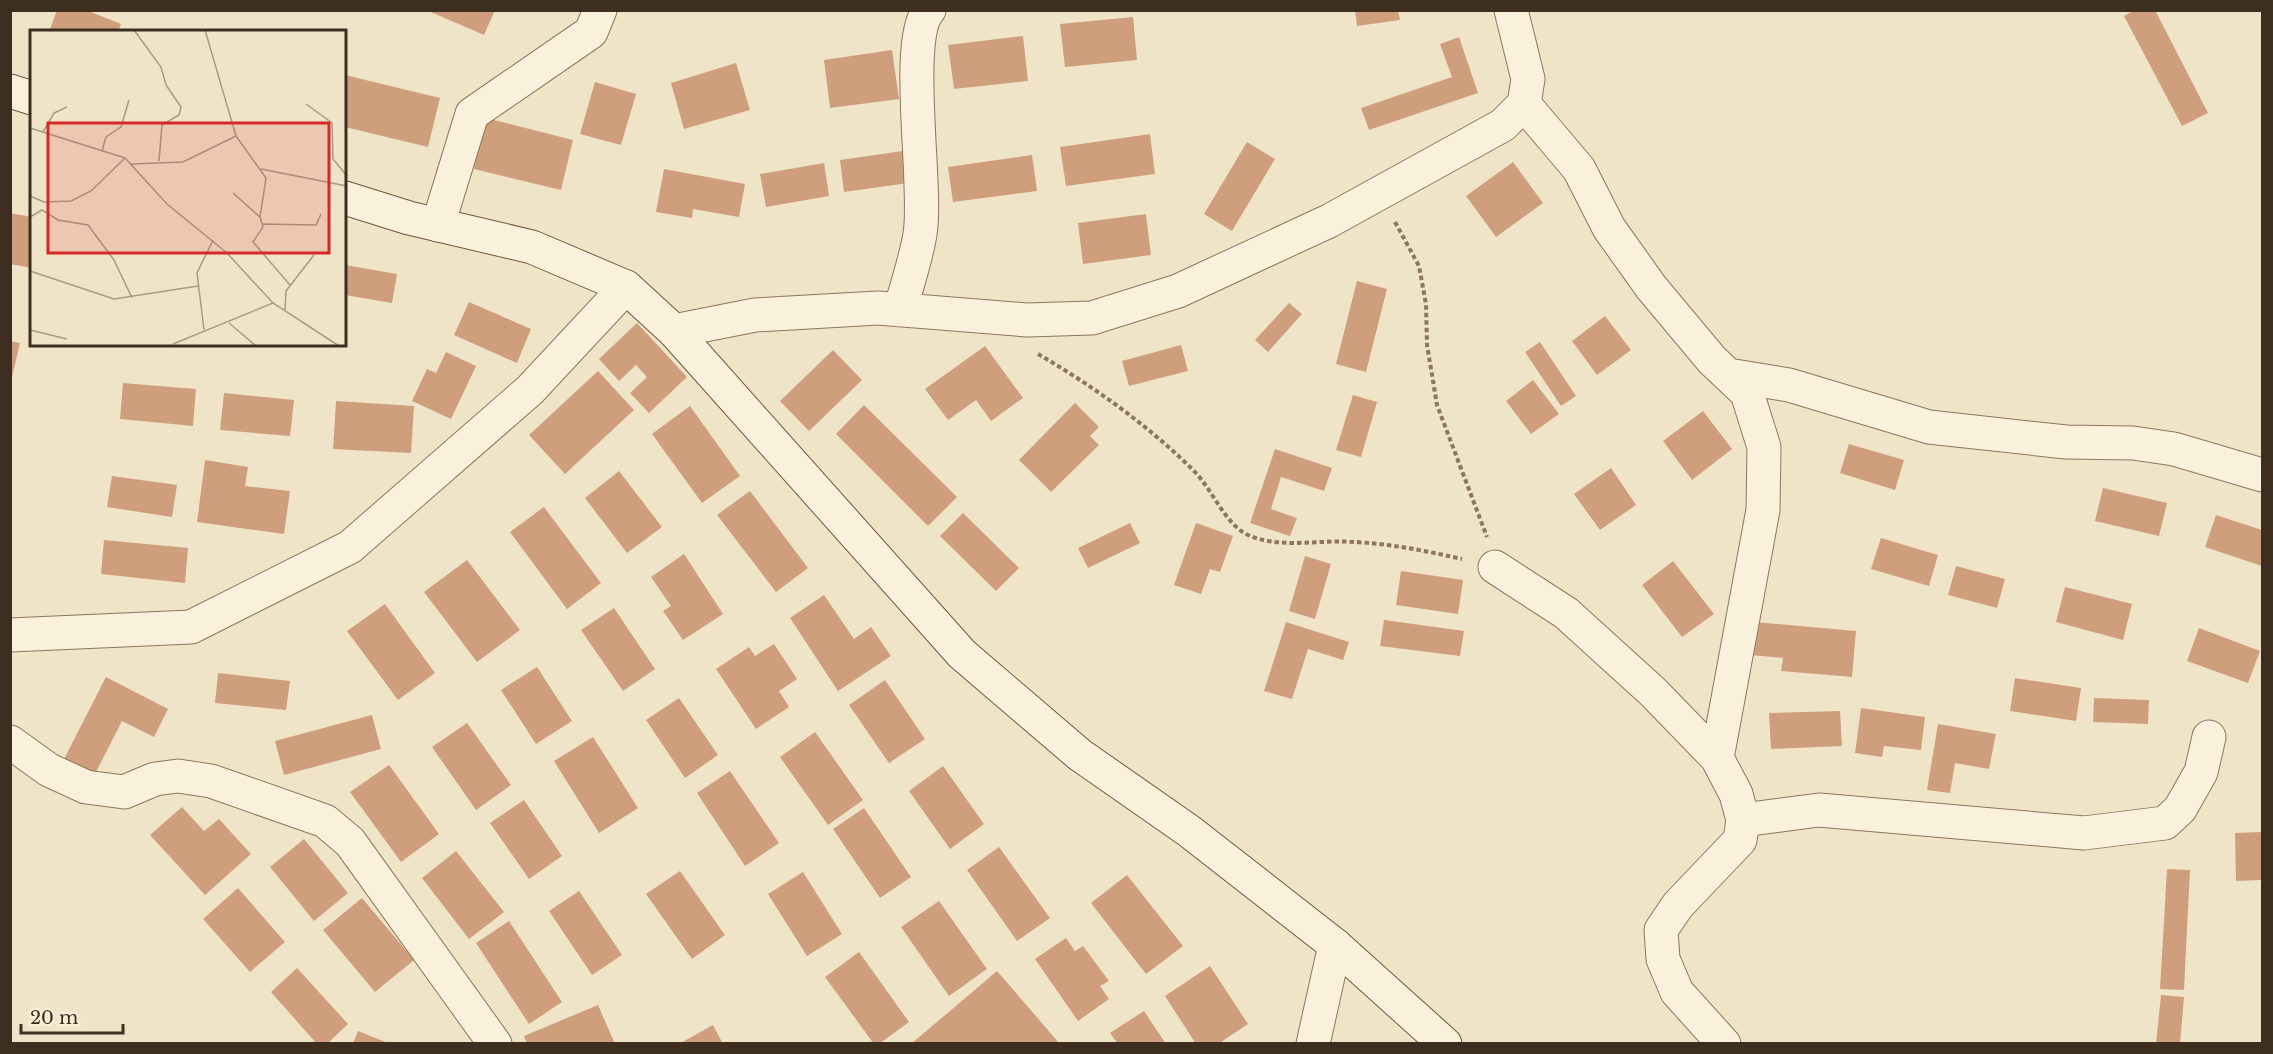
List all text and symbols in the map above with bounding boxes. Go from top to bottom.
inset map [30,30,346,346]
scale bar [21,997,123,1035]
text: 20 m [30,1007,78,1029]

